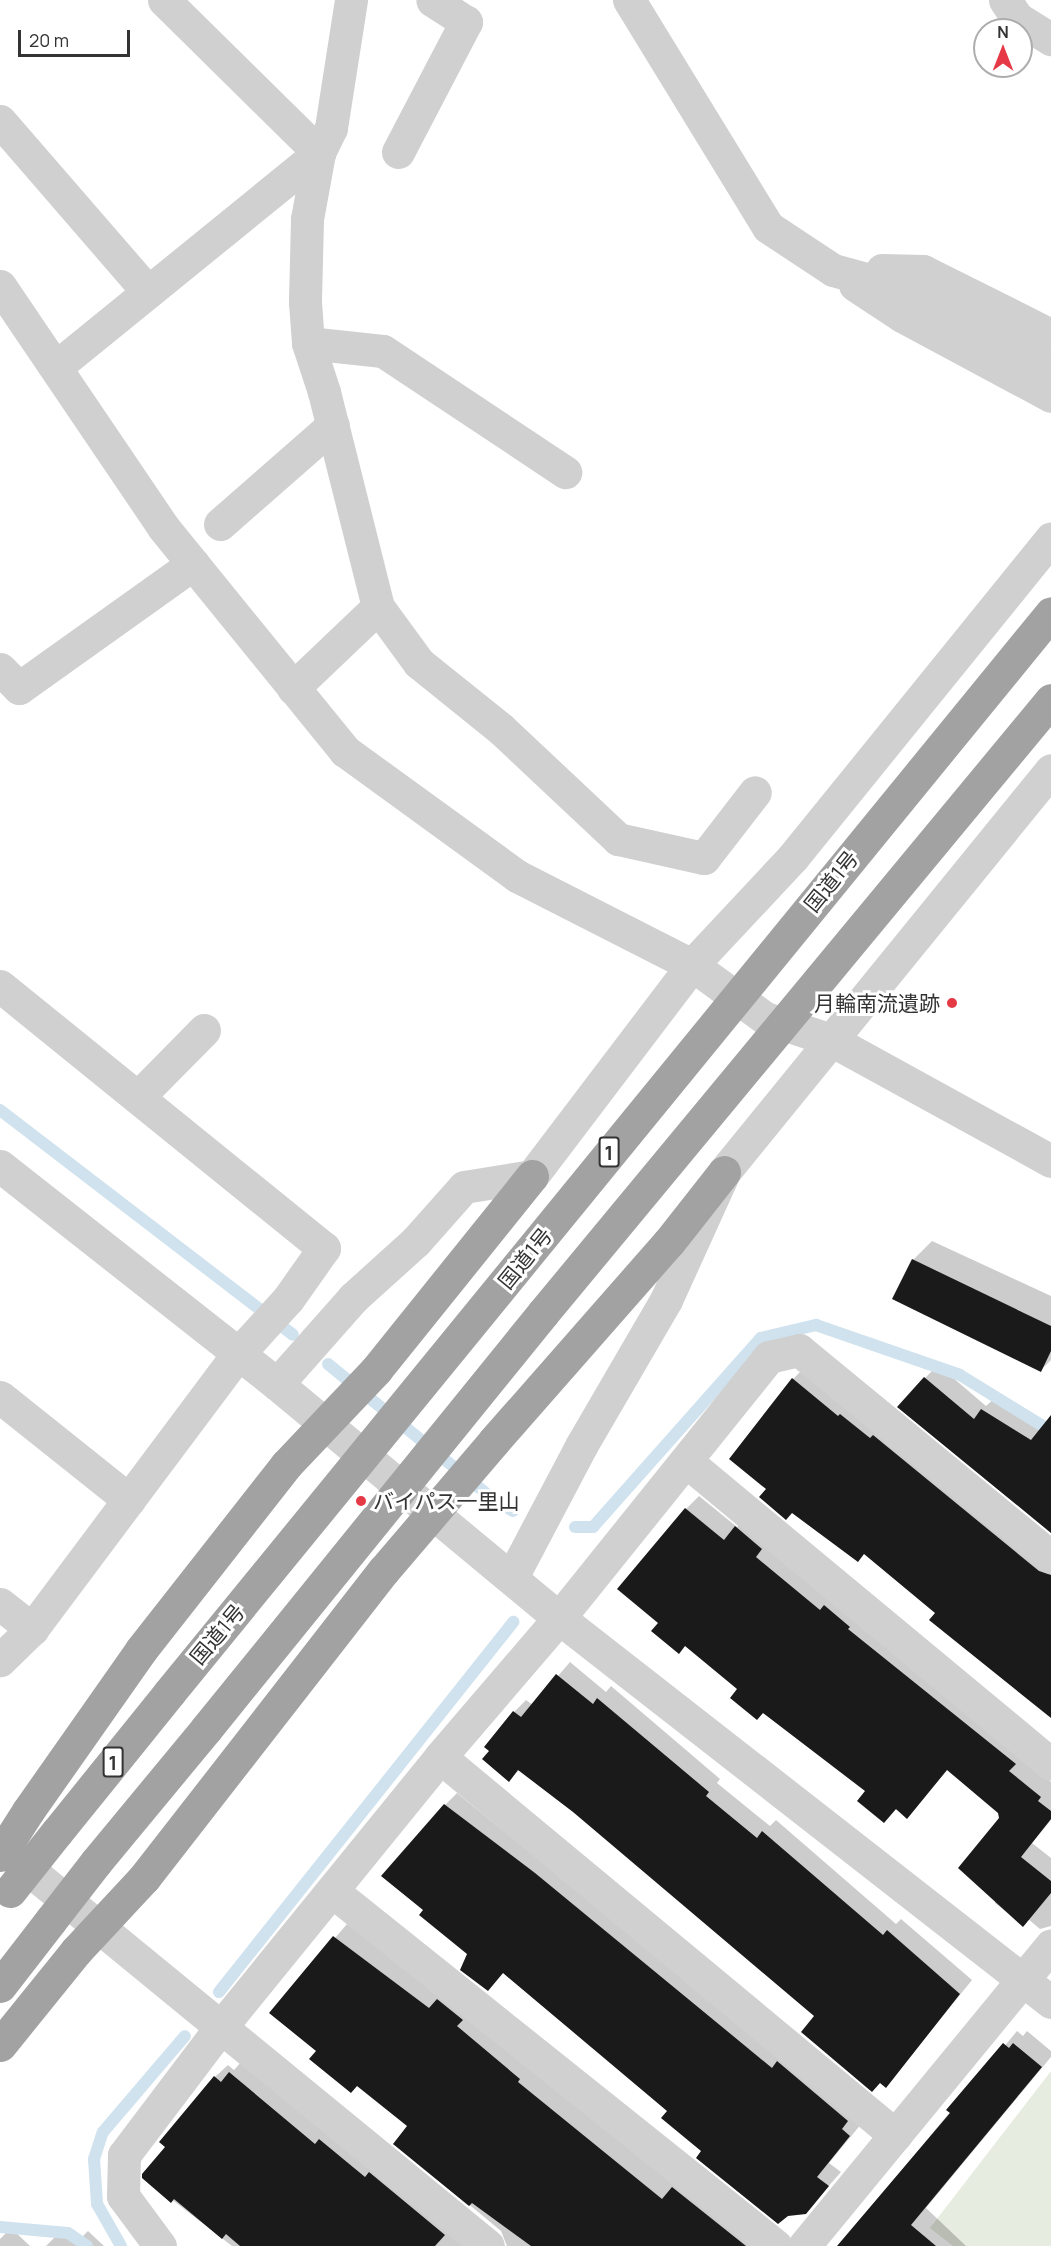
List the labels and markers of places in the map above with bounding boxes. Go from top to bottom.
place label: 月輪南流遺跡 [814,990,940,1016]
marker: 月輪南流遺跡 [945,996,959,1010]
place label: バイパス一里山 [373,1488,520,1514]
marker: バイパス一里山 [354,1494,368,1508]

